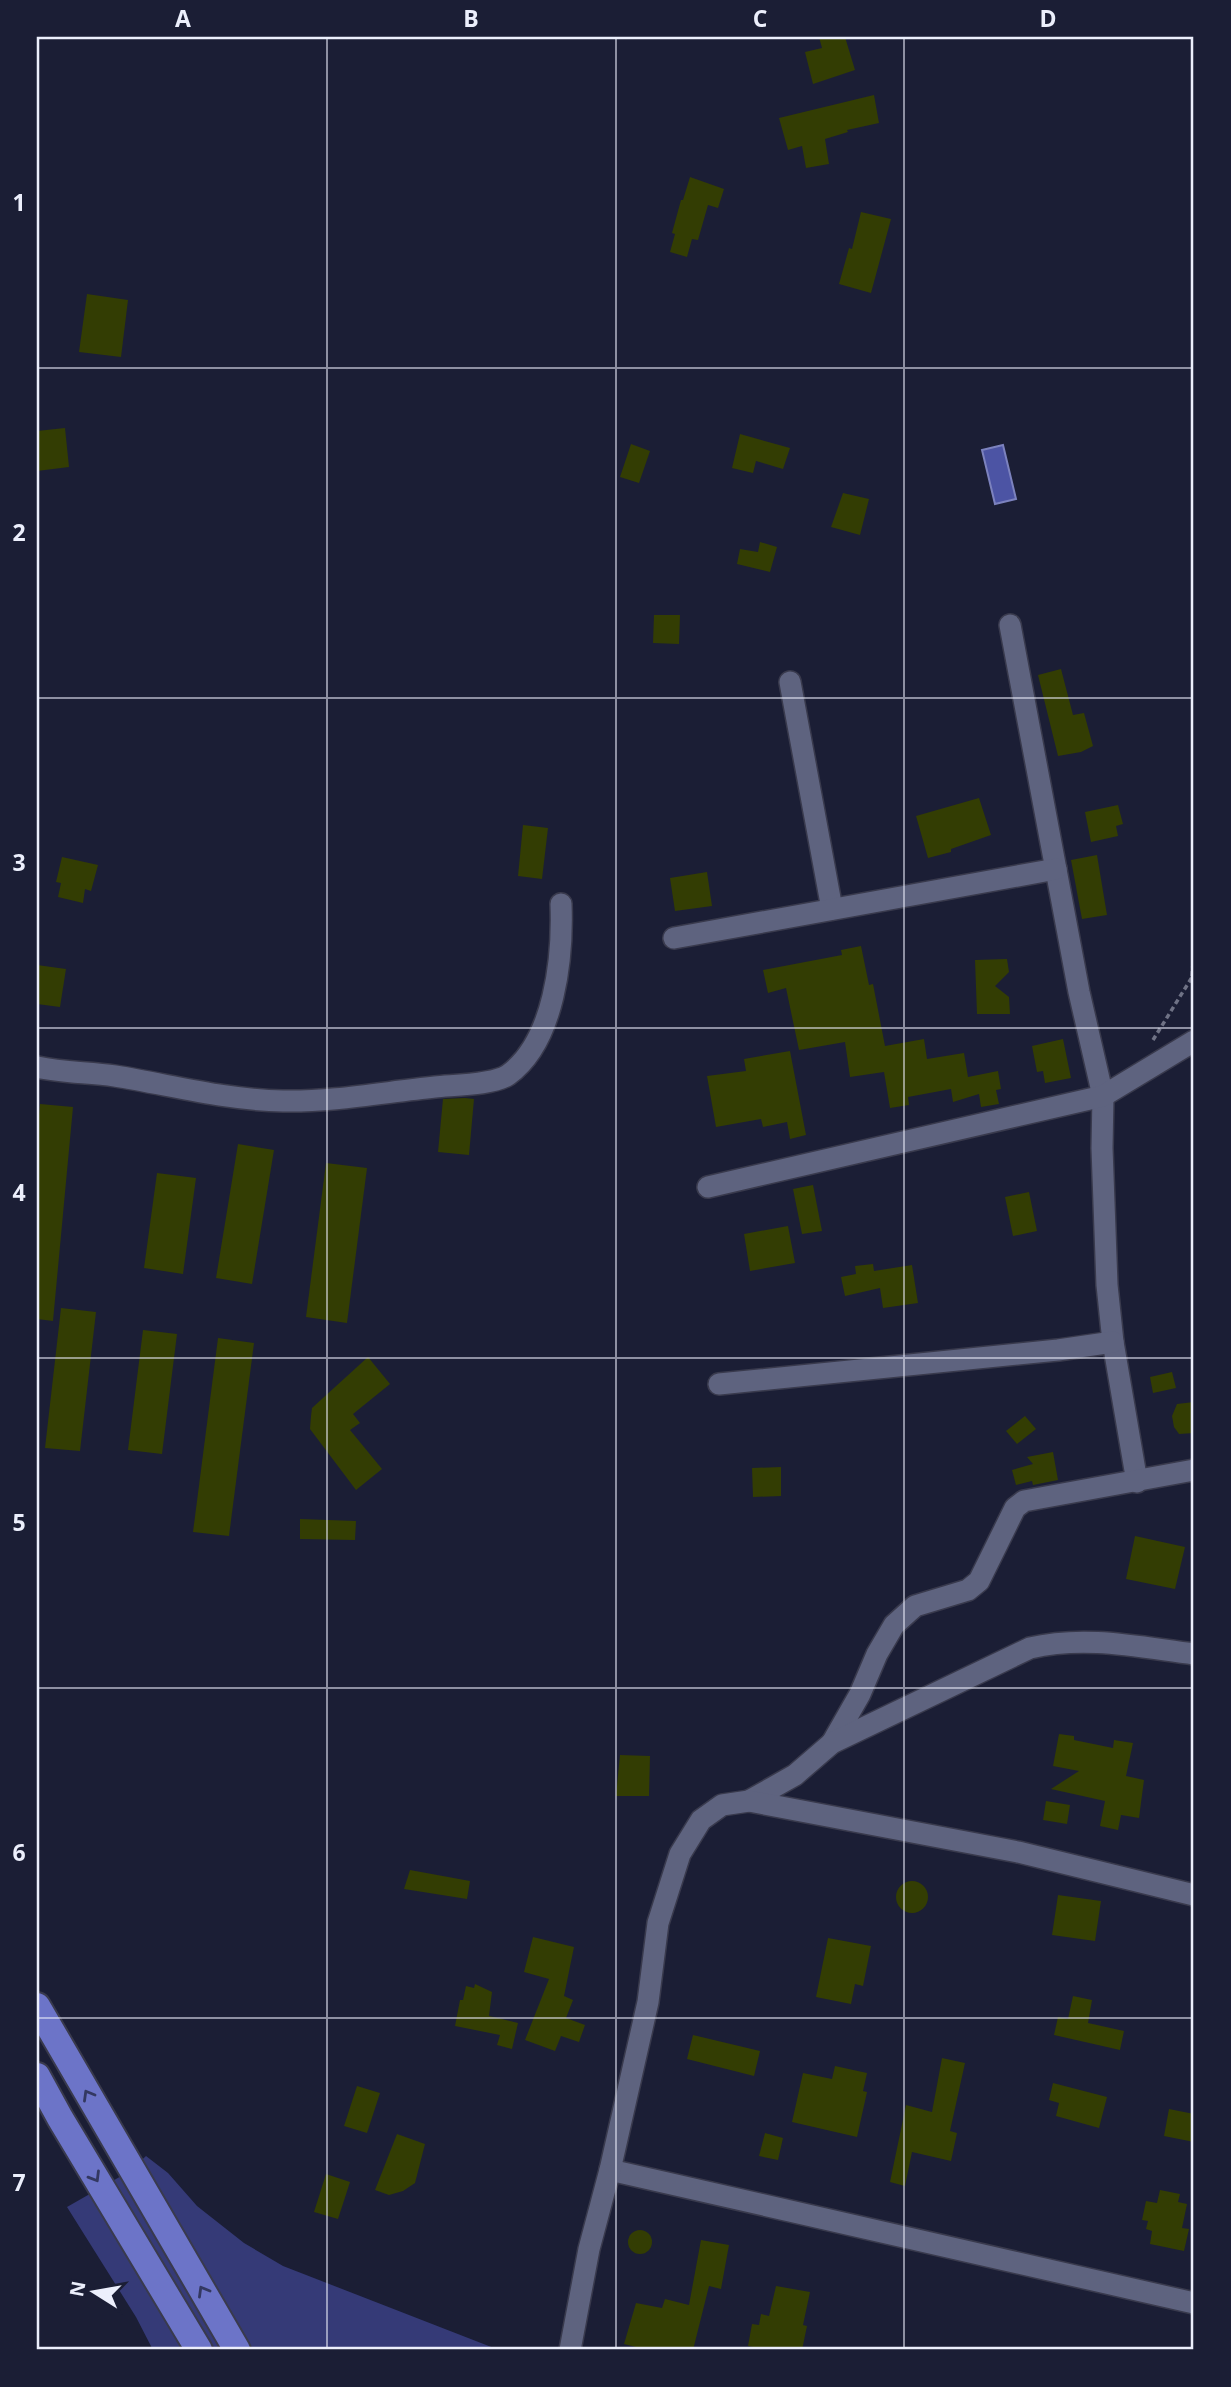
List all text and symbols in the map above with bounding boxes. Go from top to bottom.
text: A [175,2,191,34]
text: B [463,2,479,34]
text: C [753,2,767,34]
text: D [1039,2,1057,34]
text: 1 [12,186,26,218]
text: 2 [12,516,26,548]
text: 3 [12,846,26,878]
text: 4 [12,1176,26,1208]
text: 5 [12,1506,26,1538]
text: 6 [12,1836,26,1868]
one-way arrow [83,2089,96,2102]
text: 7 [12,2166,26,2198]
one-way arrow [87,2170,100,2183]
north arrow [60,2258,130,2328]
text: N [63,2279,92,2299]
one-way arrow [198,2286,211,2299]

